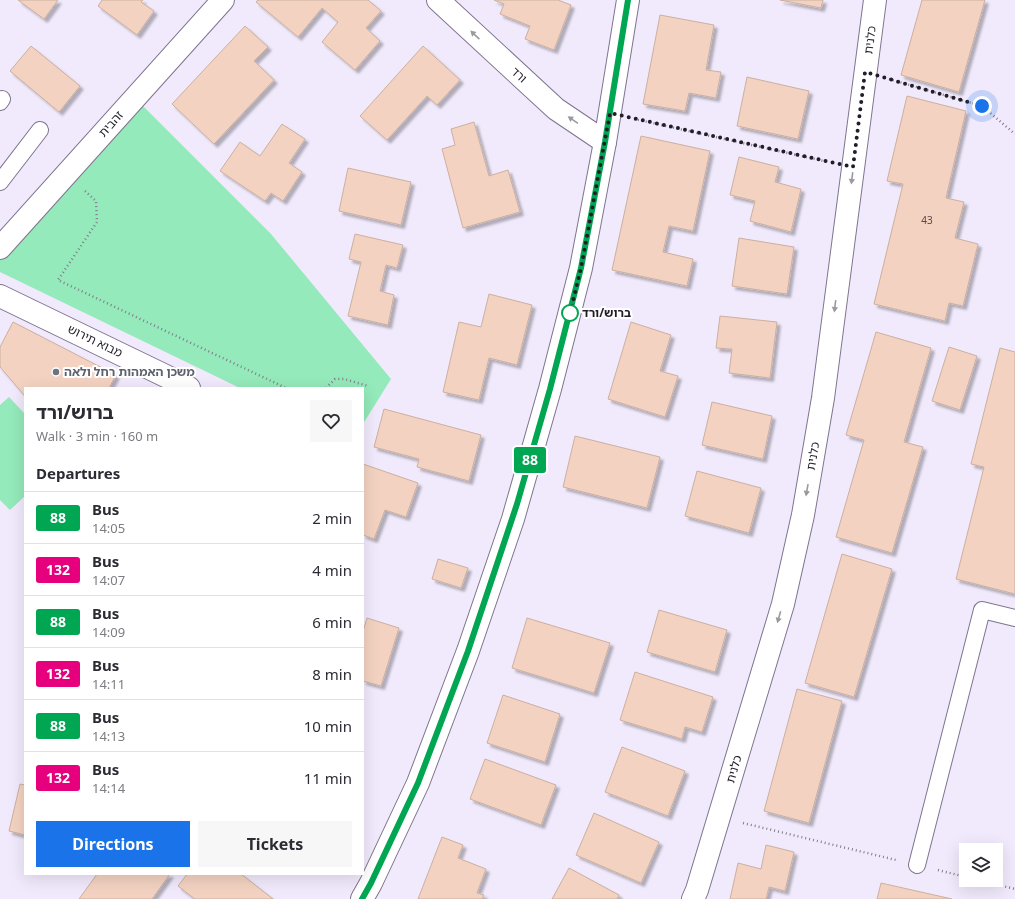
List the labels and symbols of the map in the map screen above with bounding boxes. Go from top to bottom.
street label: כלנית [859,25,880,55]
one-way arrow [470,30,480,39]
street label: ורד [508,63,531,86]
your location [972,96,992,116]
street label: זהבית [94,107,127,140]
one-way arrow [567,116,578,124]
one-way arrow [849,171,855,184]
house number: 43 [921,213,933,227]
one-way arrow [832,300,838,313]
marker: ברוש/ורד [561,304,579,322]
place label: ברוש/ורד [582,304,631,321]
street label: מבוא תירוש [65,320,126,361]
place label: משכן האמהות רחל ולאה [64,363,195,380]
marker: משכן האמהות רחל ולאה [51,367,61,377]
street label: כלנית [802,440,823,471]
line badge: 88 [512,447,548,473]
one-way arrow [804,484,810,496]
one-way arrow [776,611,782,623]
street label: כלנית [721,753,746,785]

